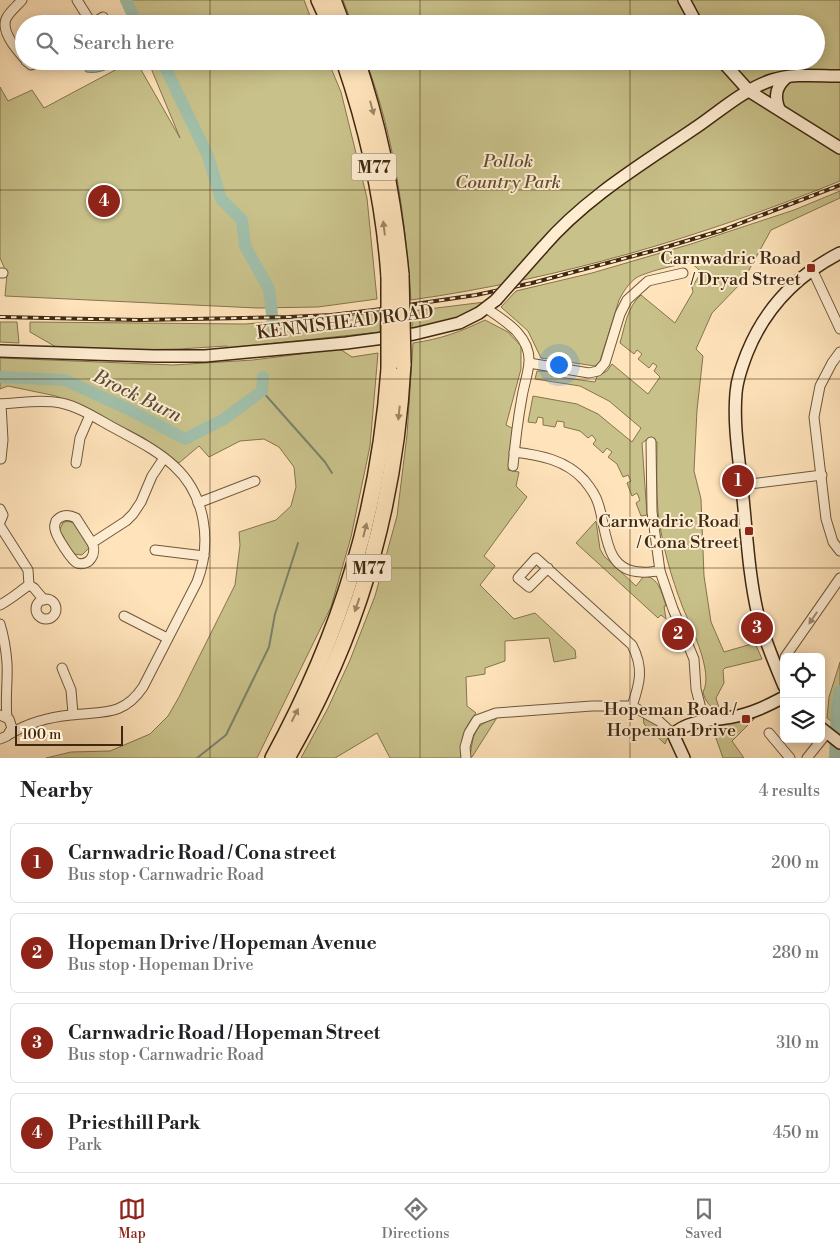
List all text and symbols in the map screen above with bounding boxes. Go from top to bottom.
search box [15,15,825,70]
icon: search [33,29,61,57]
text: Search here [73,31,174,55]
one-way arrow [368,100,376,115]
park label: Pollok Country Park [455,150,561,194]
road number: M77 [352,154,396,180]
pin: 4 [88,182,120,220]
one-way arrow [380,220,388,236]
place label: Carnwadric Road / Dryad Street [660,247,802,291]
marker: Carnwadric Road / Dryad Street [805,262,817,274]
street label: KENNISHEAD ROAD [255,300,435,345]
your location [546,352,572,378]
water label: Brock Burn [88,364,186,428]
one-way arrow [395,405,403,421]
pin: 1 [722,462,754,500]
place label: Carnwadric Road / Cona Street [598,510,740,554]
one-way arrow [361,523,369,538]
marker: Carnwadric Road / Cona Street [743,525,755,537]
road number: M77 [346,554,392,582]
one-way arrow [353,598,360,613]
pin: 3 [741,609,773,647]
one-way arrow [808,611,818,624]
pin: 2 [662,615,694,653]
map controls [780,653,825,743]
button: locate [780,653,825,698]
place label: Hopeman Road / Hopeman Drive [604,698,738,742]
button: layers [780,698,825,743]
one-way arrow [291,707,299,722]
marker: Hopeman Road / Hopeman Drive [740,713,752,725]
scale bar [15,723,122,746]
text: 100 m [22,726,61,744]
text: Nearby [20,778,93,804]
text: 4 results [759,781,820,801]
text: Carnwadric Road / Cona street [68,841,336,865]
text: 1 [33,853,41,873]
text: 200 m [771,853,819,873]
text: Bus stop · Carnwadric Road [68,865,264,885]
text: Hopeman Drive / Hopeman Avenue [68,931,377,955]
text: 2 [32,943,42,963]
text: 280 m [772,943,819,963]
text: Bus stop · Hopeman Drive [68,955,254,975]
text: Carnwadric Road / Hopeman Street [68,1021,380,1045]
text: 3 [32,1033,42,1053]
text: 310 m [776,1033,819,1053]
text: Bus stop · Carnwadric Road [68,1045,264,1065]
text: Priesthill Park [68,1111,201,1135]
text: 4 [32,1123,42,1143]
text: 450 m [773,1123,819,1143]
text: Park [68,1135,101,1155]
tab: Map [118,1195,146,1243]
tab: Directions [382,1195,449,1243]
tab: Saved [685,1195,722,1243]

